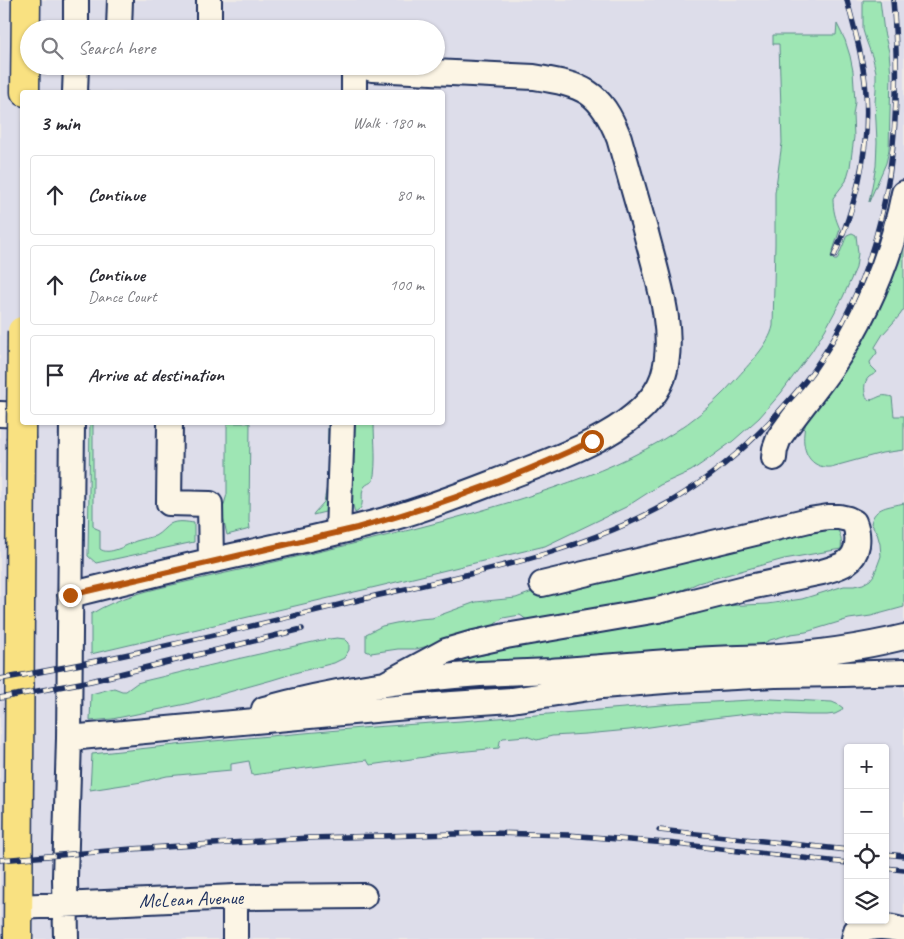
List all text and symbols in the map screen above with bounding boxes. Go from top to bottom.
search box [20,20,445,75]
icon: search [38,34,66,62]
text: Search here [78,36,155,60]
text: 3 min [40,110,80,136]
text: Walk · 180 m [353,113,425,133]
icon: ahead [41,181,69,209]
text: Continue [88,183,145,207]
text: 80 m [397,185,424,205]
text: Continue [88,263,145,287]
icon: ahead [41,271,69,299]
text: 100 m [390,275,424,295]
text: Dance Court [88,287,156,307]
icon: arrive [41,361,69,389]
text: Arrive at destination [88,363,224,387]
route start [581,430,604,453]
route end [59,584,82,607]
map controls [844,744,889,924]
button: + [844,744,889,789]
button: − [844,789,889,834]
button: locate [844,834,889,879]
button: layers [844,879,889,924]
street label: McLean Avenue [138,885,245,913]

